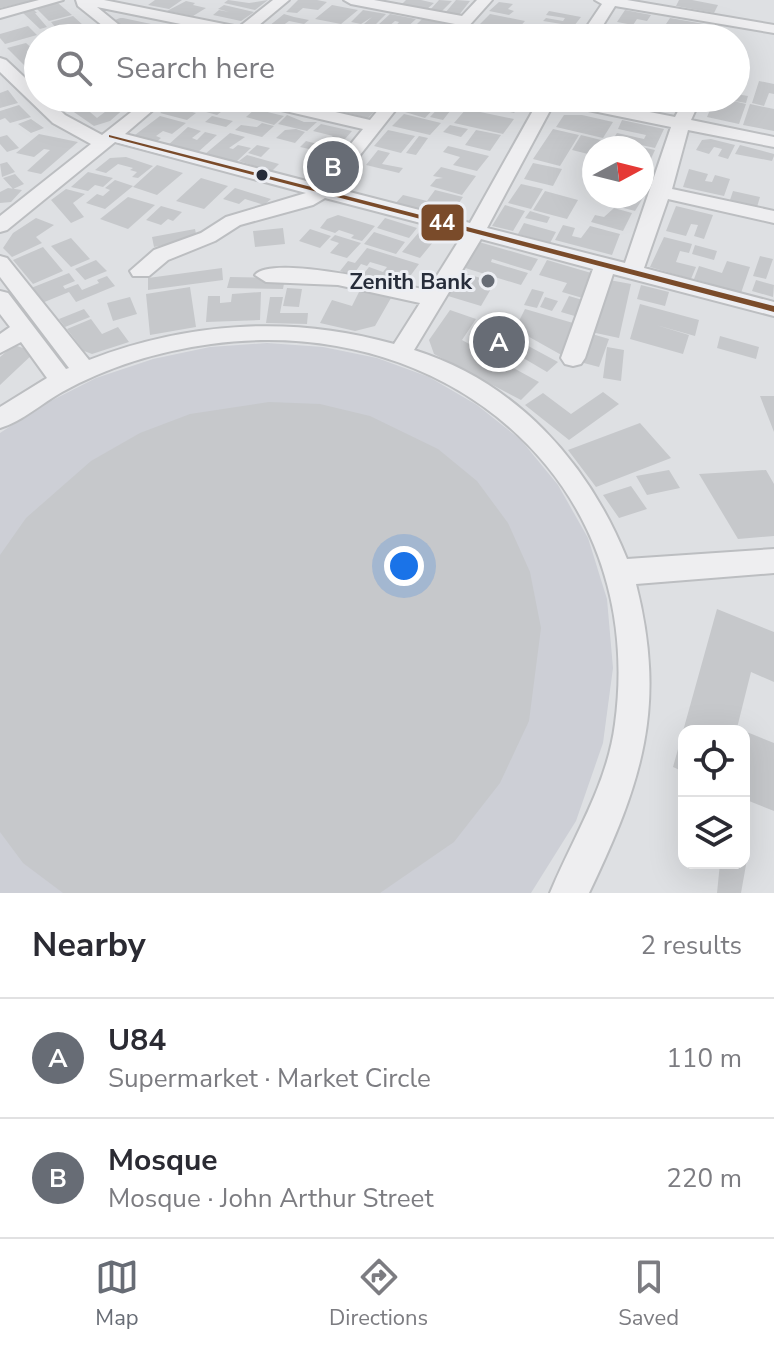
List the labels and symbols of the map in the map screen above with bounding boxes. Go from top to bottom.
north arrow [582,136,654,208]
pin: B [307,137,359,197]
unlabelled marker [254,167,270,183]
line badge: 44 [420,203,465,242]
text: 44 [429,208,455,238]
place label: Zenith Bank [350,267,473,297]
marker: Zenith Bank [479,272,497,290]
pin: A [473,312,525,372]
your location [384,546,424,586]

